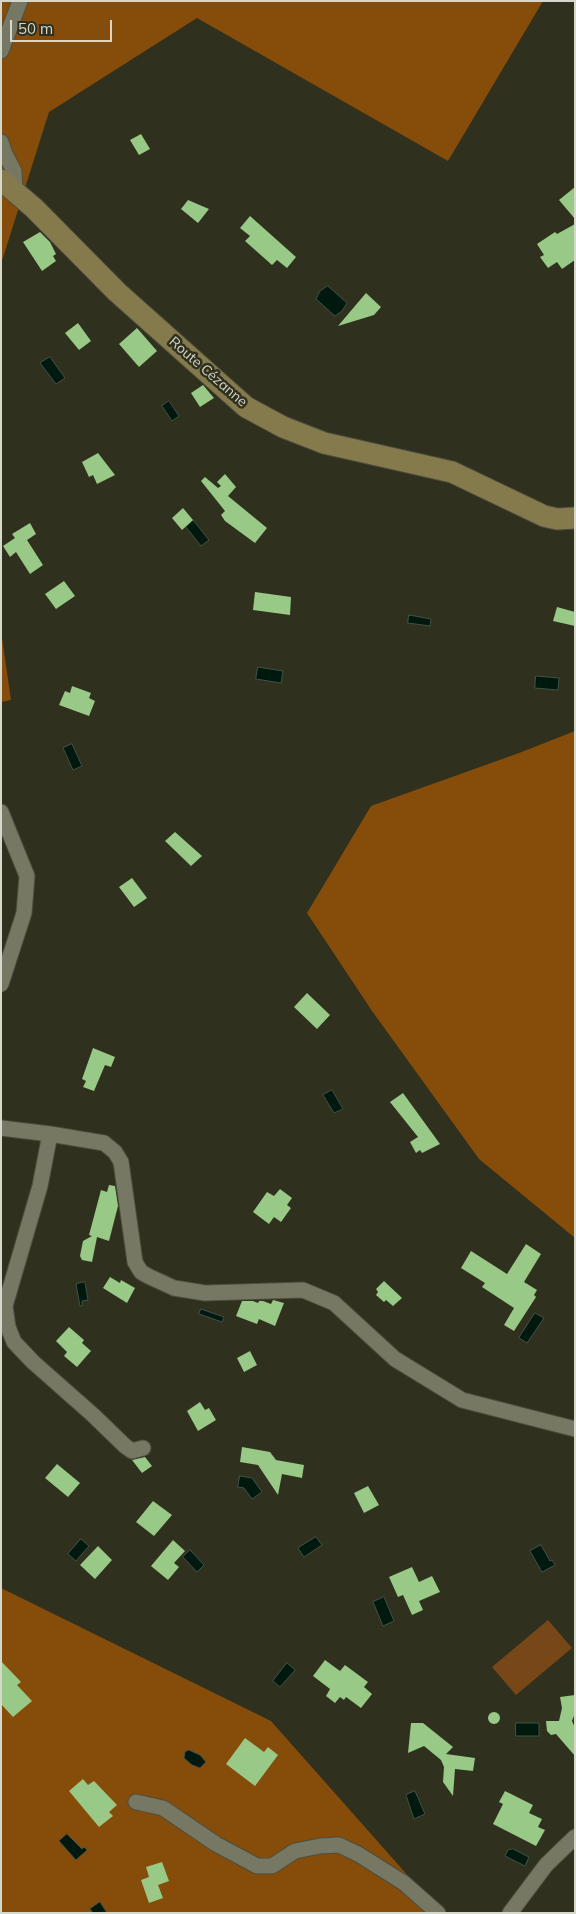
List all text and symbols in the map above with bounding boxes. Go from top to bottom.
scale bar [12,10,115,42]
text: 50 m [18,19,53,38]
street label: Route Cézanne [166,334,250,410]

